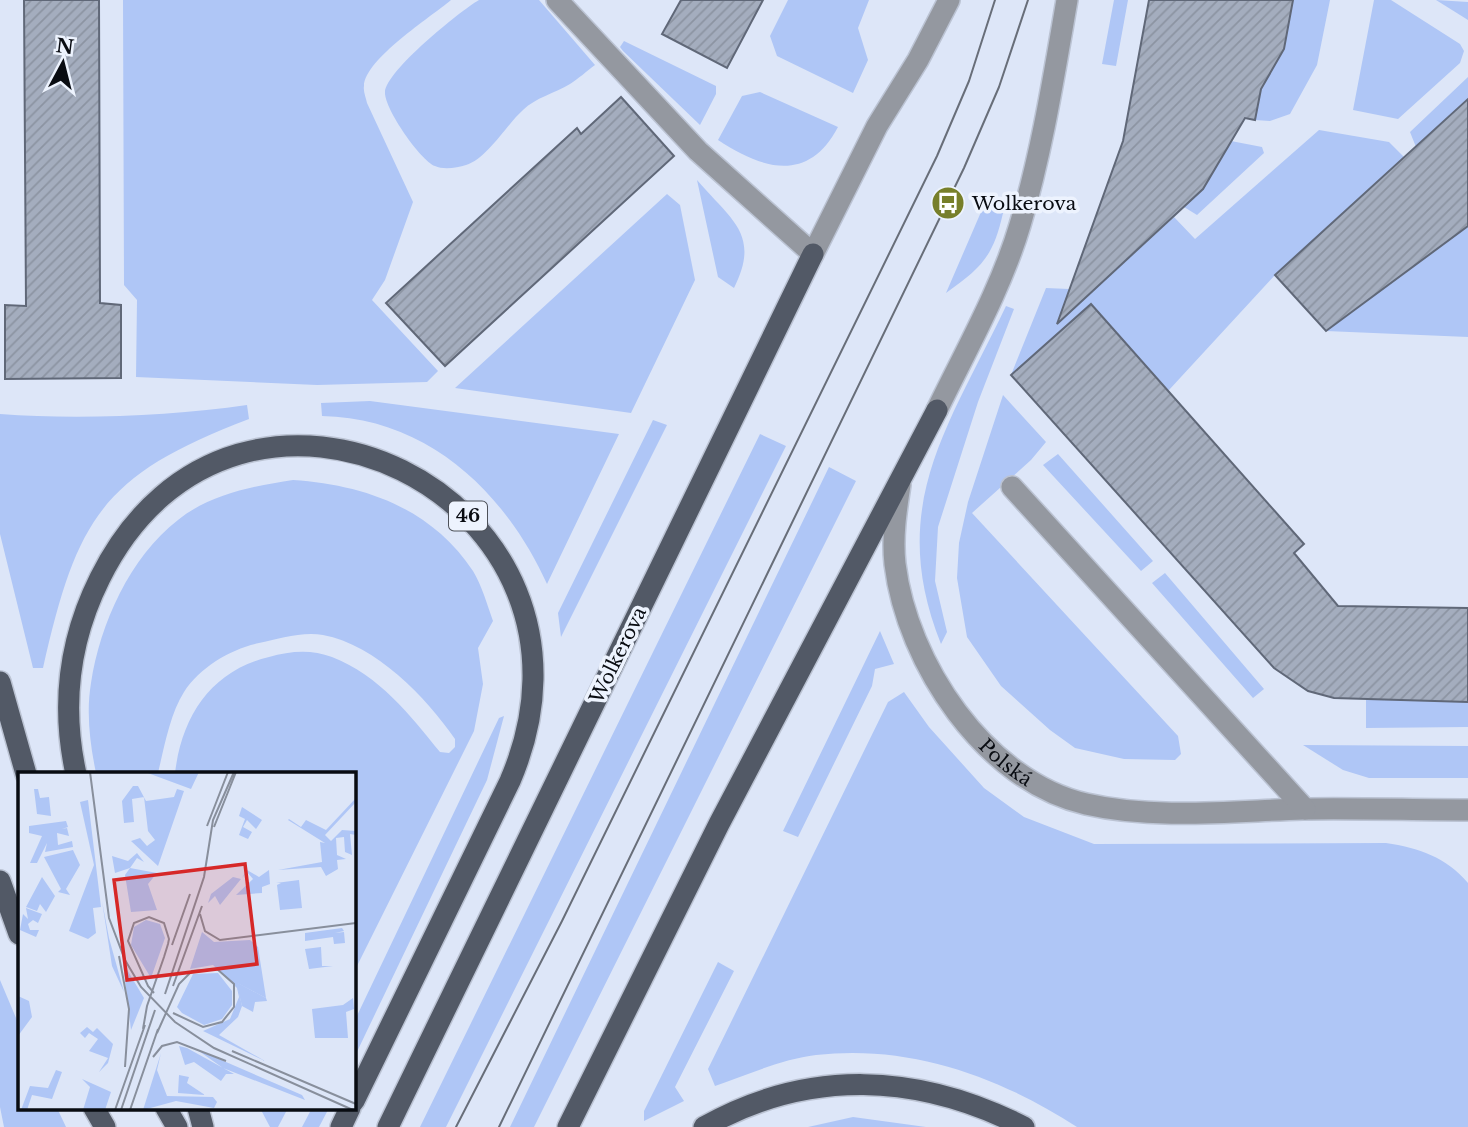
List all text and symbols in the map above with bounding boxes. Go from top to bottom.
north arrow [28,28,98,98]
text: N [55,34,75,59]
bus stop icon: Wolkerova [929,184,967,222]
place label: Wolkerova [971,192,1077,215]
road number: 46 [449,502,487,530]
street label: Wolkerova [584,603,651,708]
street label: Polská [974,734,1037,791]
inset map [18,772,355,1110]

